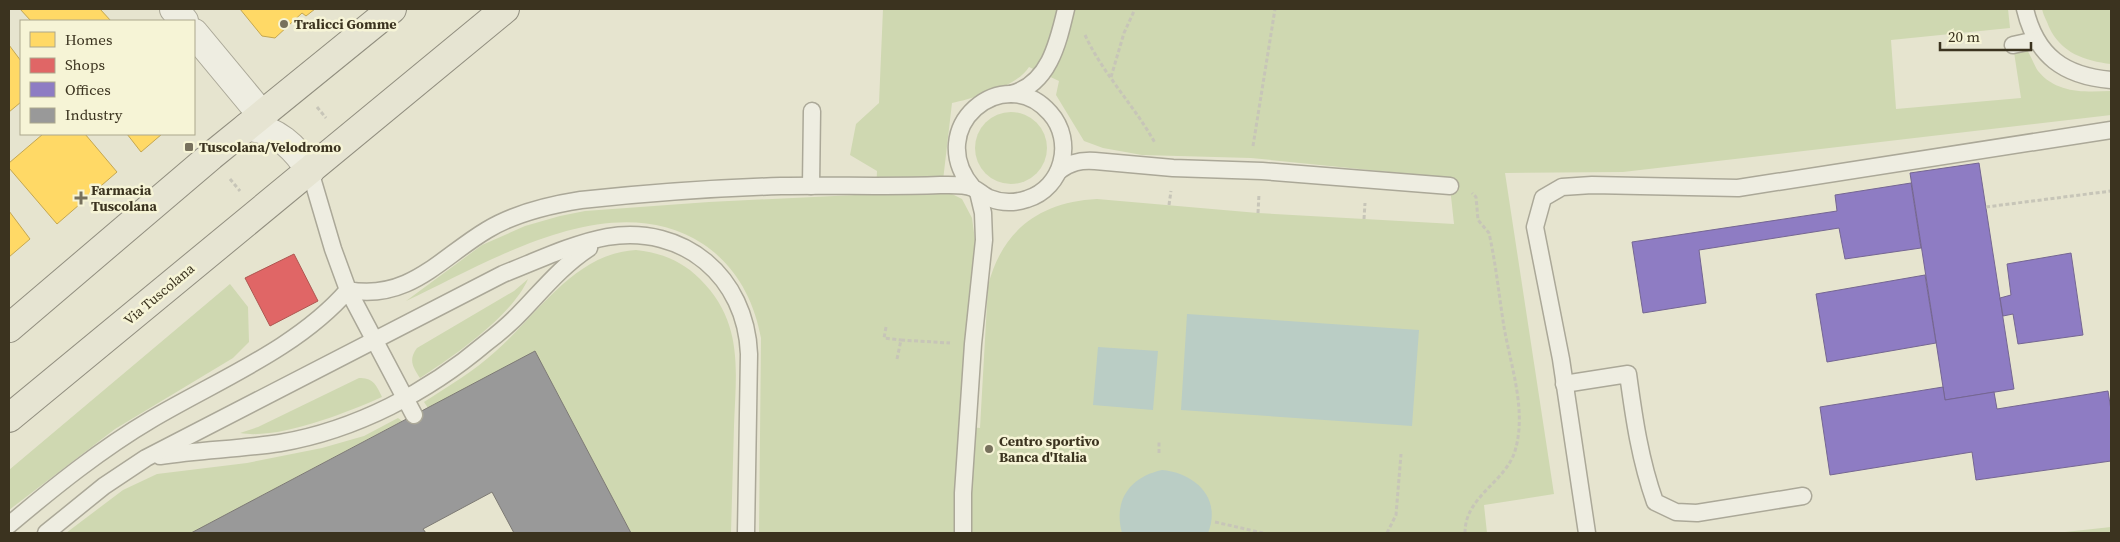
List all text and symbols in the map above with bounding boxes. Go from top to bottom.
place label: Tralicci Gomme [294,14,397,34]
marker: Tralicci Gomme [278,18,290,30]
legend [20,20,195,135]
scale bar [1940,20,2031,52]
text: 20 m [1948,26,1980,47]
text: Homes [65,29,112,50]
text: Shops [65,54,105,75]
text: Offices [65,79,111,100]
text: Industry [65,104,123,125]
place label: Tuscolana/Velodromo [199,137,341,157]
marker: Tuscolana/Velodromo [183,141,195,153]
place label: Farmacia Tuscolana [91,180,157,216]
marker: Farmacia Tuscolana [75,192,87,204]
street label: Via Tuscolana [119,258,199,330]
place label: Centro sportivo Banca d'Italia [999,431,1099,467]
marker: Centro sportivo Banca d'Italia [983,443,995,455]

